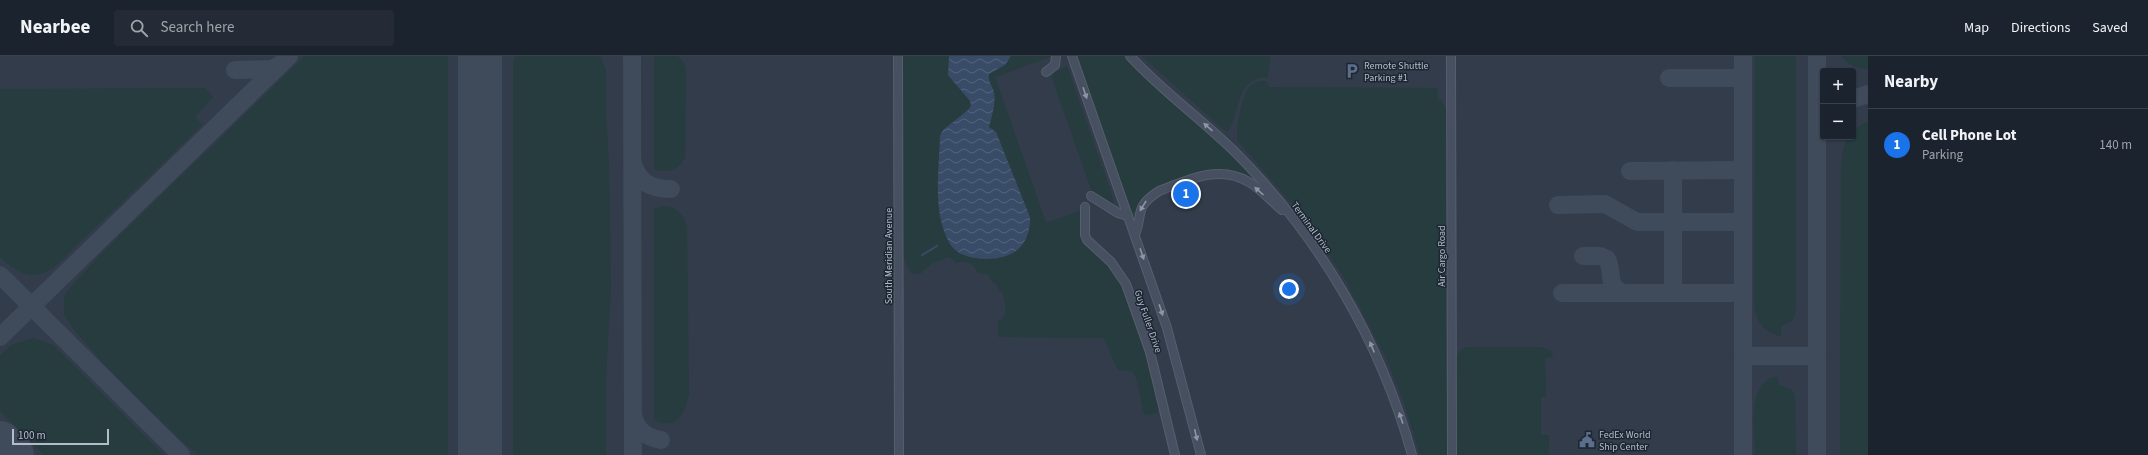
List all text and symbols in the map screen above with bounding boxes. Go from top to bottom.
search box [114,10,394,46]
text: Nearbee [20,14,90,41]
icon: search [128,17,150,39]
text: Search here [160,17,234,38]
text: Map [1964,18,1989,38]
text: Directions [2011,18,2070,38]
text: Saved [2092,18,2128,38]
place label: Remote Shuttle Parking #1 [1364,59,1429,85]
parking icon: Remote Shuttle Parking #1 [1343,62,1361,80]
map controls [1820,68,1856,140]
button: + [1820,68,1856,104]
text: Nearby [1884,70,1938,94]
one-way arrow [1082,87,1088,99]
button: − [1820,104,1856,140]
one-way arrow [1203,123,1213,132]
text: Cell Phone Lot [1922,125,2017,146]
text: 1 [1894,136,1900,154]
text: 140 m [2099,136,2132,154]
text: Parking [1922,146,1963,164]
pin: 1 [1173,179,1199,209]
one-way arrow [1254,186,1264,195]
street label: Terminal Drive [1288,199,1335,256]
one-way arrow [1139,200,1147,211]
street label: South Meridian Avenue [882,208,896,304]
street label: Air Cargo Road [1435,225,1449,287]
one-way arrow [1139,249,1145,261]
your location [1279,279,1299,299]
street label: Guy Fuller Drive [1131,288,1165,355]
one-way arrow [1158,305,1164,317]
one-way arrow [1369,341,1375,352]
one-way arrow [1398,412,1404,424]
scale bar [12,427,109,446]
text: 100 m [18,428,46,443]
place label: FedEx World Ship Center [1599,428,1651,454]
one-way arrow [1194,429,1200,441]
public building icon: FedEx World Ship Center [1578,431,1596,449]

